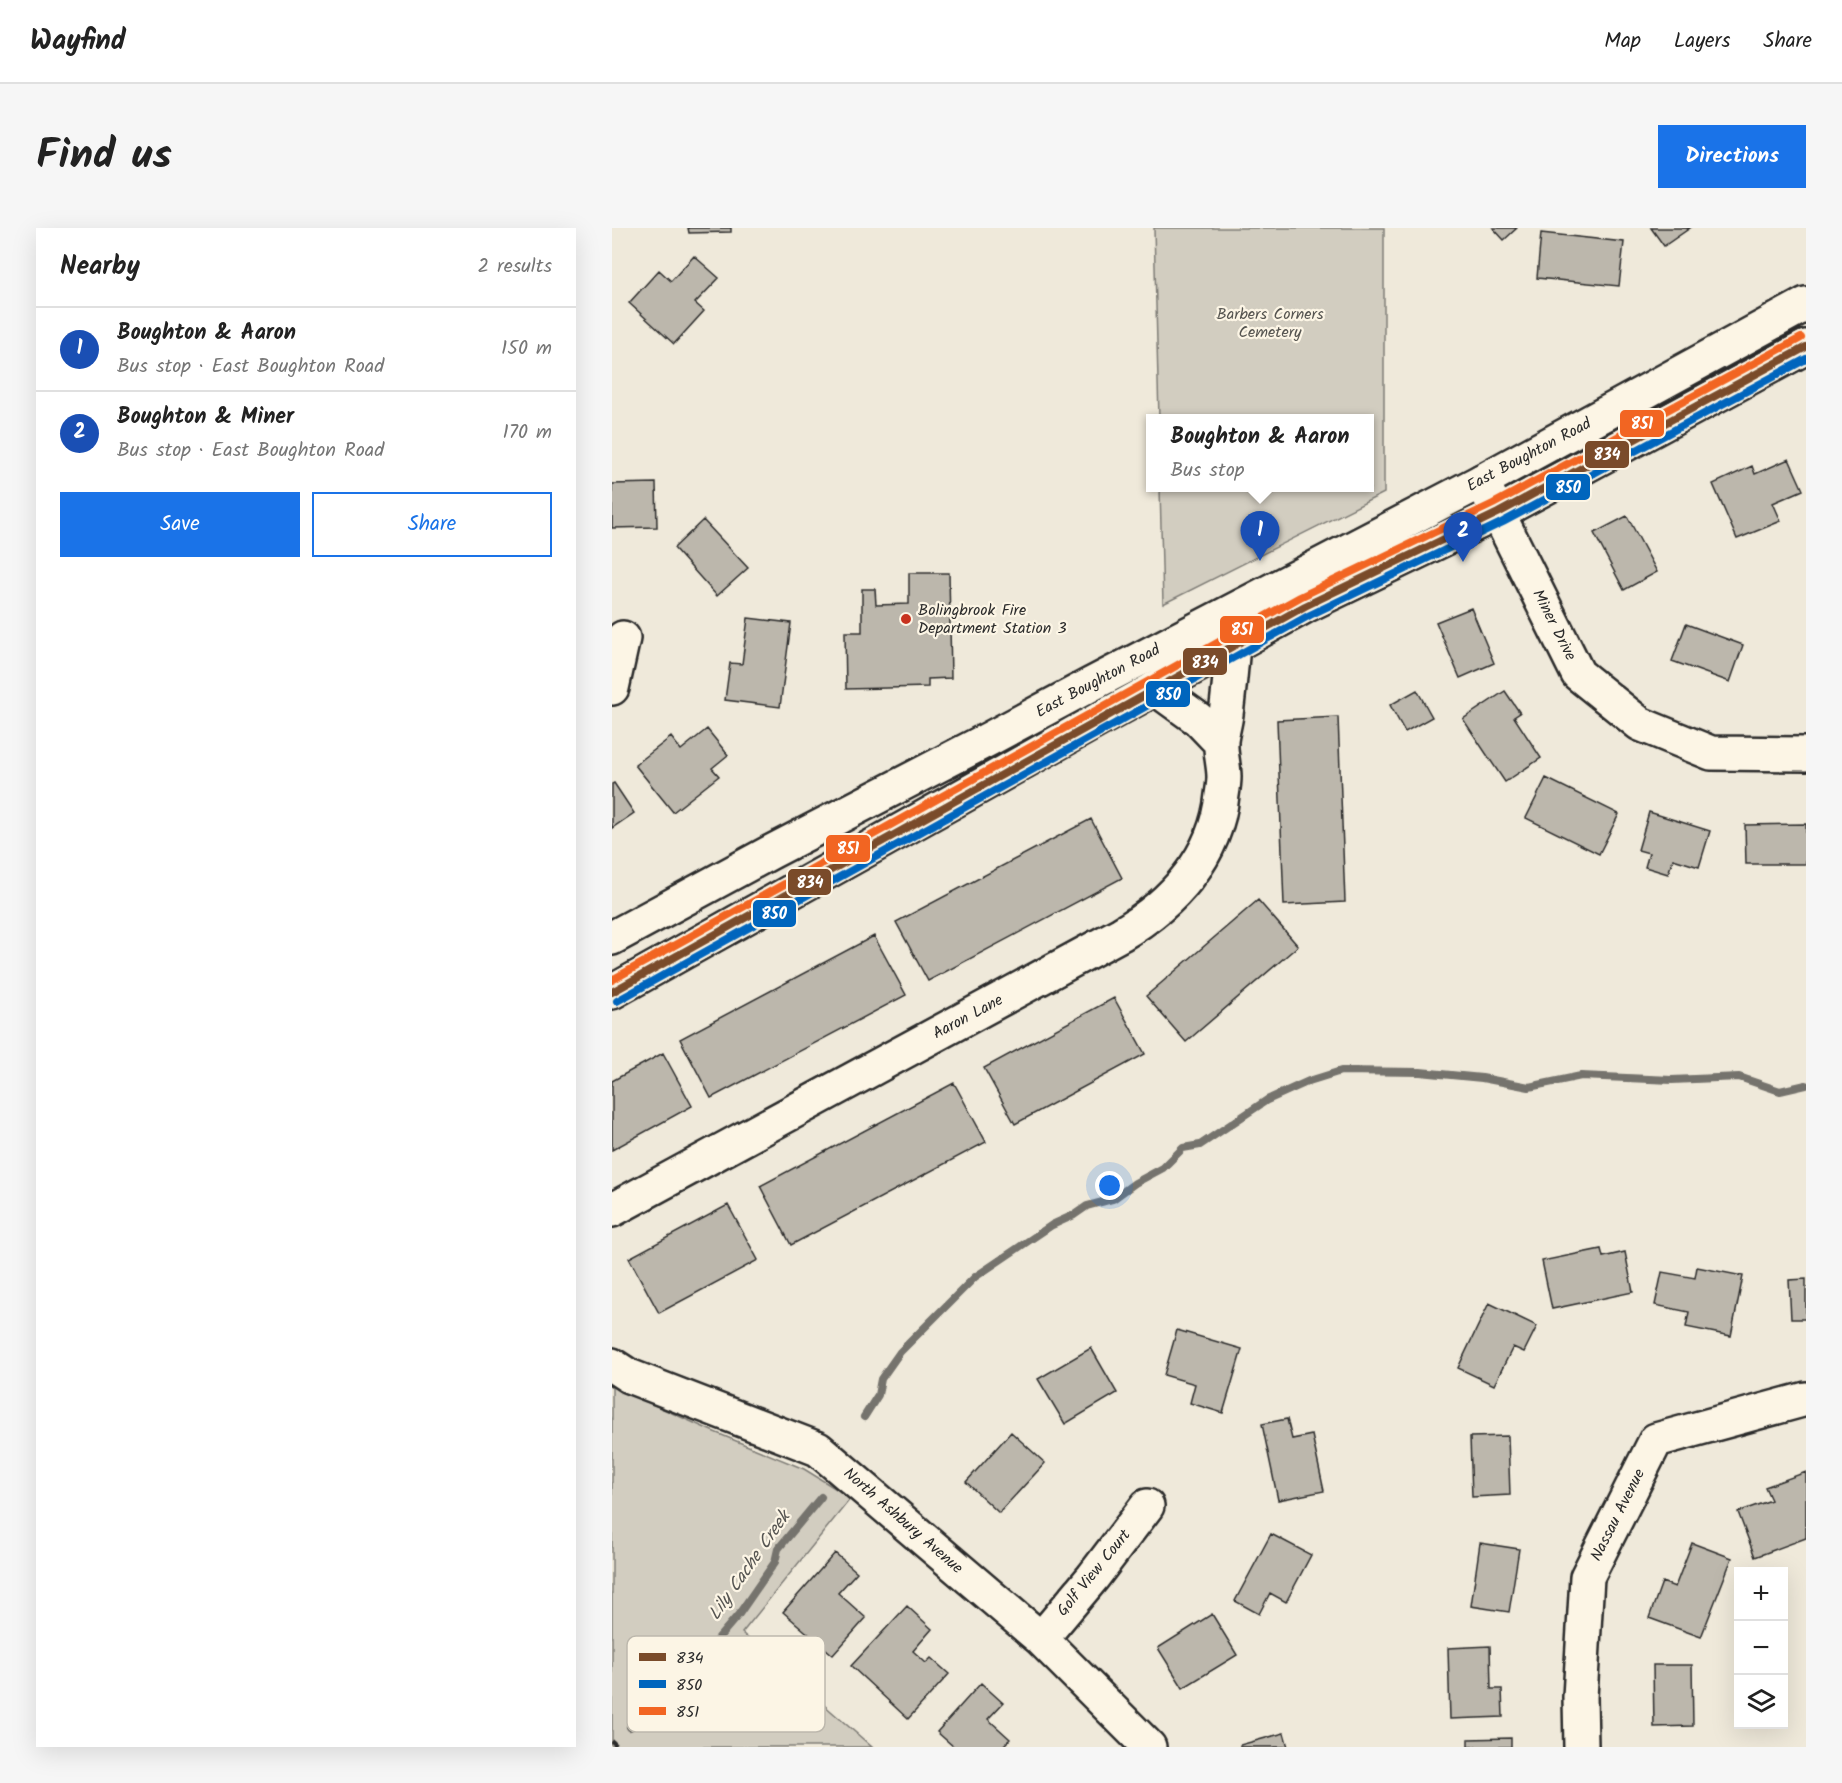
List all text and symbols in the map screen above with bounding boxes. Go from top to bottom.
text: Wayfind [30,19,126,64]
text: Map [1604,25,1641,58]
text: Layers [1674,25,1730,58]
text: Share [1763,25,1812,58]
text: Find us [36,123,172,190]
button: Directions [1658,125,1806,188]
text: Nearby [60,246,140,288]
text: 2 results [477,251,552,283]
park label: Barbers Corners Cemetery [1216,302,1324,345]
text: Boughton & Aaron [117,316,296,351]
text: 1 [76,333,83,365]
text: 150 m [501,333,552,365]
text: Bus stop · East Boughton Road [117,351,384,383]
text: Boughton & Miner [117,400,294,435]
line badge: 851 [1619,409,1665,438]
street label: East Boughton Road [1462,411,1597,498]
text: 851 [1631,412,1653,437]
popup [1146,414,1374,492]
text: 2 [74,417,85,449]
text: 170 m [503,417,552,449]
text: Boughton & Aaron [1170,420,1350,455]
text: Bus stop · East Boughton Road [117,435,384,467]
line badge: 834 [1584,440,1630,469]
text: 834 [1594,443,1621,468]
text: Bus stop [1170,455,1244,487]
line badge: 850 [1545,473,1591,501]
text: 850 [1555,476,1582,501]
button: Save [60,492,300,557]
button: Share [312,492,552,557]
pin: 1 [1240,512,1280,561]
pin: 2 [1444,512,1482,562]
street label: Miner Drive [1525,585,1583,665]
place label: Bolingbrook Fire Department Station 3 [918,598,1067,641]
marker: Bolingbrook Fire Department Station 3 [899,612,913,626]
line badge: 851 [1219,615,1265,644]
text: 851 [1231,618,1253,643]
street label: East Boughton Road [1031,637,1166,724]
line badge: 834 [1182,647,1228,676]
text: 834 [1192,651,1219,676]
line badge: 850 [1145,680,1191,708]
text: 850 [1155,683,1182,708]
line badge: 851 [825,834,871,863]
text: 851 [837,837,859,862]
line badge: 834 [787,868,832,896]
text: 834 [797,871,824,896]
line badge: 850 [752,899,797,928]
text: 850 [761,902,788,927]
street label: Aaron Lane [928,988,1008,1046]
your location [1095,1171,1124,1200]
street label: North Ashbury Avenue [837,1462,969,1580]
street label: Nassau Avenue [1584,1464,1652,1566]
water label: Lily Cache Creek [701,1503,800,1627]
street label: Golf View Court [1051,1523,1138,1622]
map controls [1734,1567,1788,1729]
button: + [1734,1567,1788,1621]
button: − [1734,1621,1788,1675]
legend [627,1636,825,1732]
text: 834 [676,1646,704,1671]
text: 850 [676,1673,702,1698]
button: layers [1734,1675,1788,1729]
text: 851 [676,1700,699,1725]

